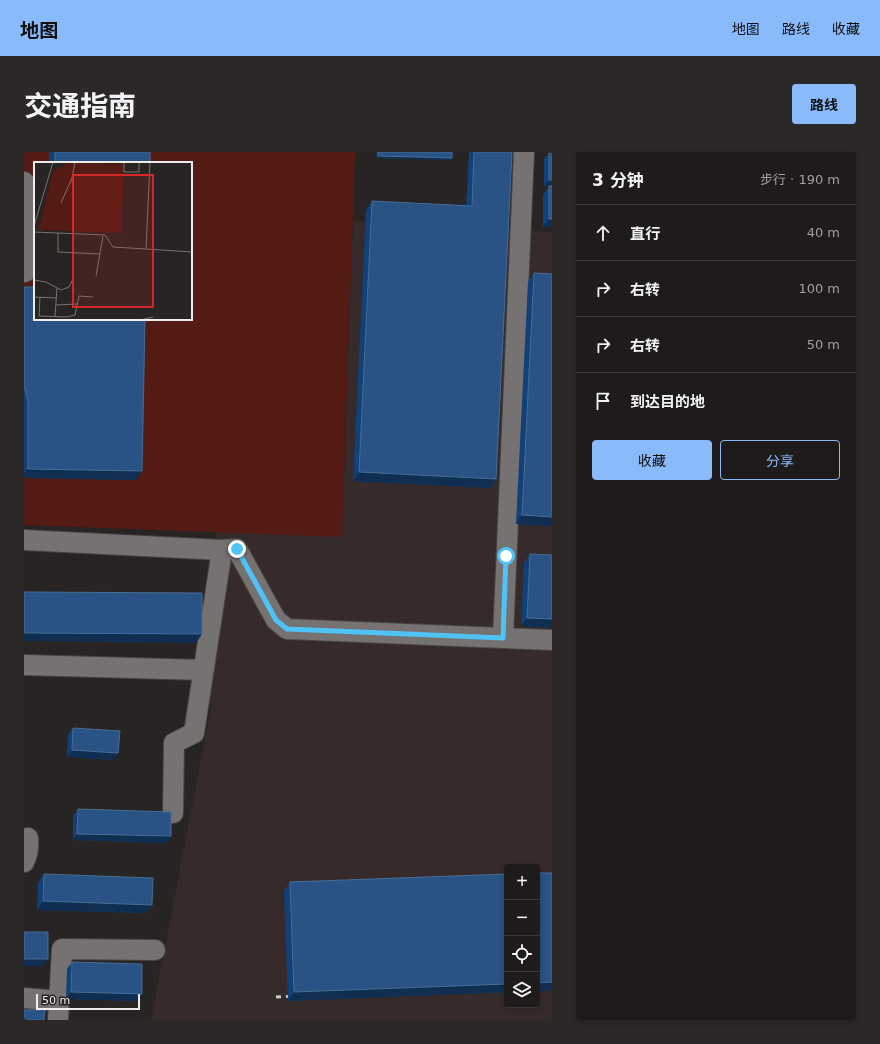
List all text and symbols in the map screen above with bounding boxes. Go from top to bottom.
text: 地图 [20,19,58,41]
text: 地图 [732,21,760,37]
text: 路线 [782,21,810,37]
text: 收藏 [832,21,860,37]
button: 路线 [792,84,856,124]
text: 交通指南 [24,90,136,123]
inset map [34,162,192,320]
text: 3 分钟 [592,170,644,190]
text: 步行 · 190 m [760,172,840,187]
icon: ahead [592,222,614,244]
text: 直行 [630,225,660,243]
text: 40 m [807,225,840,240]
icon: right [592,278,614,300]
text: 右转 [630,281,660,299]
text: 100 m [798,281,840,296]
icon: right [592,334,614,356]
text: 右转 [630,337,660,355]
text: 50 m [807,337,840,352]
icon: arrive [592,390,614,412]
text: 到达目的地 [630,393,705,411]
button: 收藏 [592,440,712,480]
button: 分享 [720,440,840,480]
route end [228,540,246,558]
route start [497,547,515,565]
map controls [504,864,540,1008]
button: + [504,864,540,900]
button: − [504,900,540,936]
button: locate [504,936,540,972]
button: layers [504,972,540,1008]
scale bar [36,992,140,1011]
text: 50 m [42,994,70,1007]

